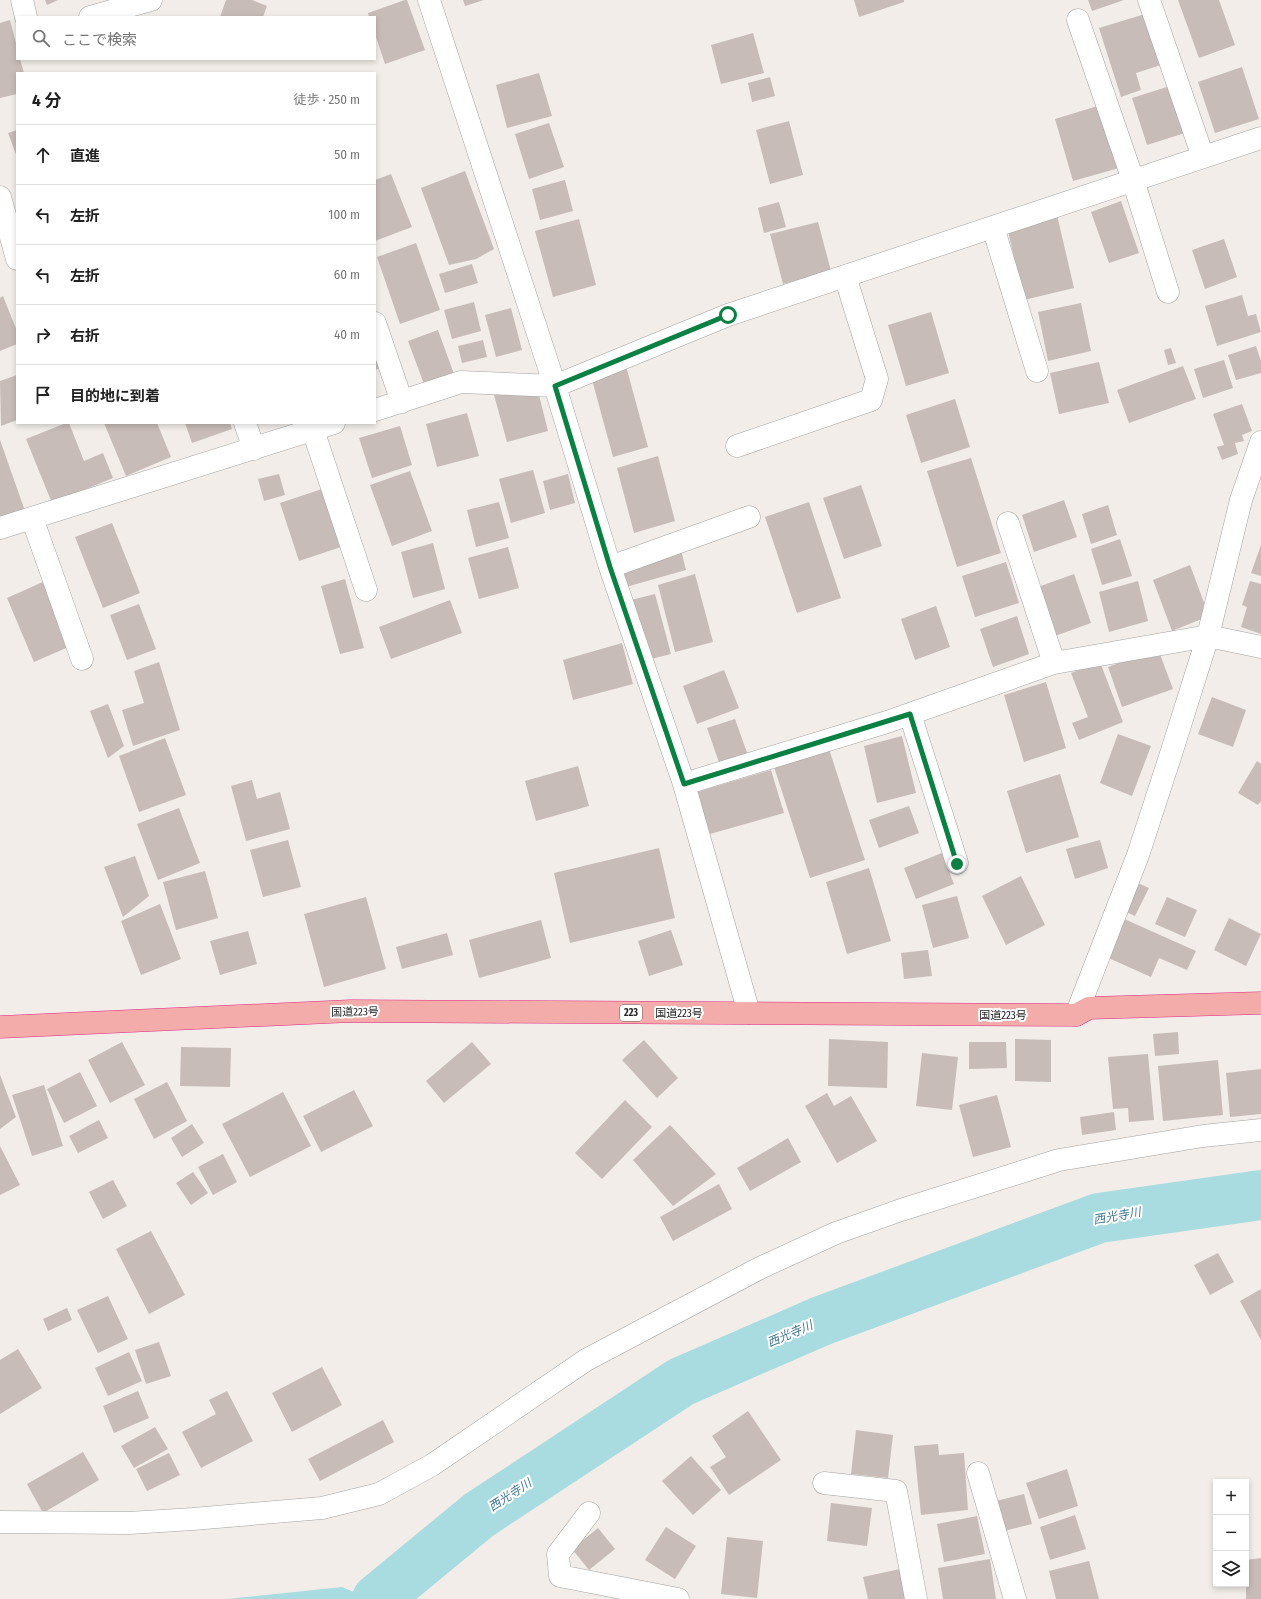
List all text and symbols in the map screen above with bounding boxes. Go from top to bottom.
search box [16,16,376,60]
icon: search [30,27,52,49]
text: ここで検索 [62,31,137,49]
text: 4 分 [32,90,61,111]
text: 徒歩 · 250 m [294,92,360,107]
icon: ahead [32,144,54,166]
text: 直進 [70,147,100,165]
text: 50 m [334,147,360,162]
icon: left [32,204,54,226]
text: 左折 [70,207,100,225]
text: 100 m [328,207,360,222]
icon: left [32,264,54,286]
text: 左折 [70,267,100,285]
text: 60 m [334,267,360,282]
route start [719,306,737,324]
icon: right [32,324,54,346]
text: 右折 [70,327,100,345]
text: 40 m [334,327,360,342]
icon: arrive [32,384,54,406]
text: 目的地に到着 [70,387,160,405]
route end [948,855,966,873]
street label: 国道223号 [331,1005,379,1019]
road number: 223 [620,1005,642,1021]
street label: 国道223号 [655,1007,703,1020]
street label: 国道223号 [979,1009,1027,1022]
water label: 西光寺川 [1092,1205,1144,1227]
water label: 西光寺川 [765,1317,817,1350]
water label: 西光寺川 [486,1475,536,1514]
map controls [1213,1479,1249,1587]
button: + [1213,1479,1249,1515]
button: − [1213,1515,1249,1551]
button: layers [1213,1551,1249,1587]

